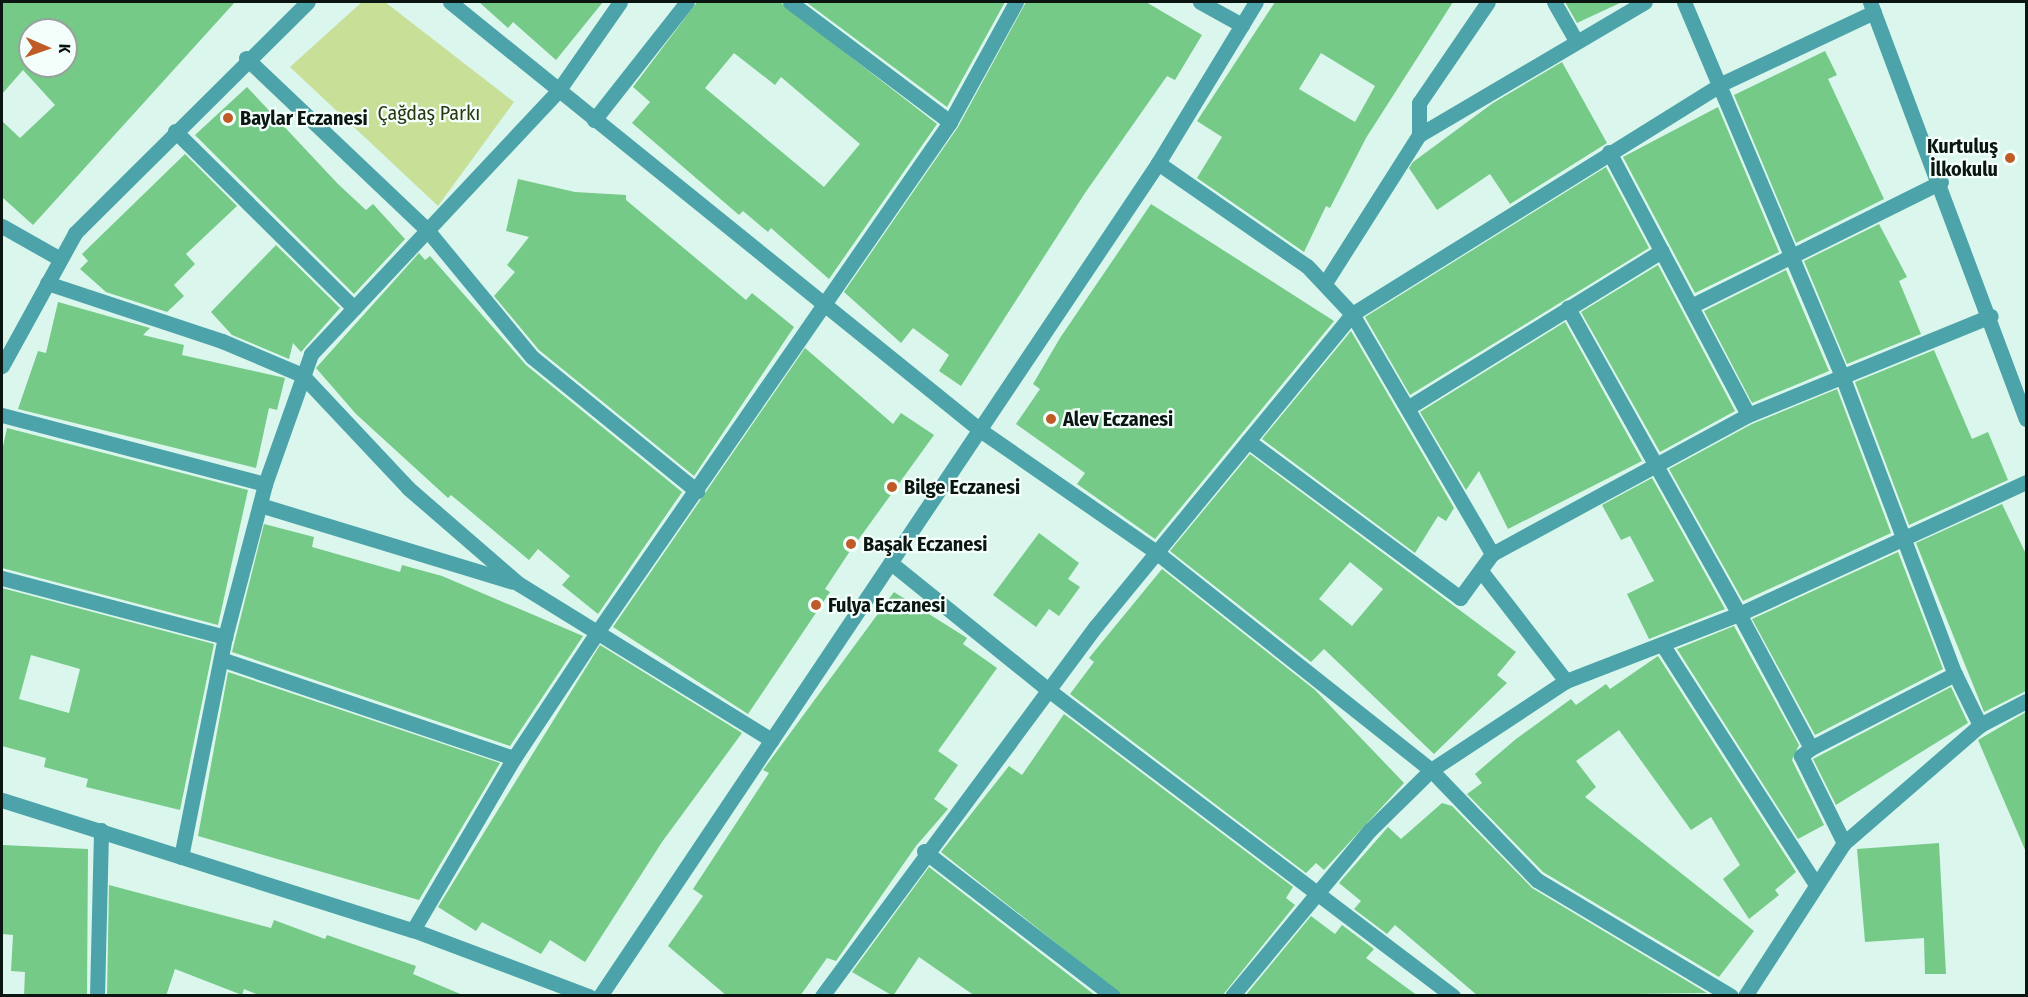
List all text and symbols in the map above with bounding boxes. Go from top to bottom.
north arrow [18,18,78,78]
text: K [55,44,74,54]
park label: Çağdaş Parkı [378,101,480,125]
place label: Baylar Eczanesi [240,106,368,130]
marker: Baylar Eczanesi [221,111,235,125]
place label: Kurtuluş İlkokulu [1927,134,1998,181]
marker: Kurtuluş İlkokulu [2003,151,2017,165]
place label: Alev Eczanesi [1063,407,1173,431]
marker: Alev Eczanesi [1044,412,1058,426]
place label: Bilge Eczanesi [904,475,1020,499]
marker: Bilge Eczanesi [885,480,899,494]
place label: Başak Eczanesi [863,532,987,556]
marker: Başak Eczanesi [844,537,858,551]
place label: Fulya Eczanesi [828,593,945,617]
marker: Fulya Eczanesi [809,598,823,612]

